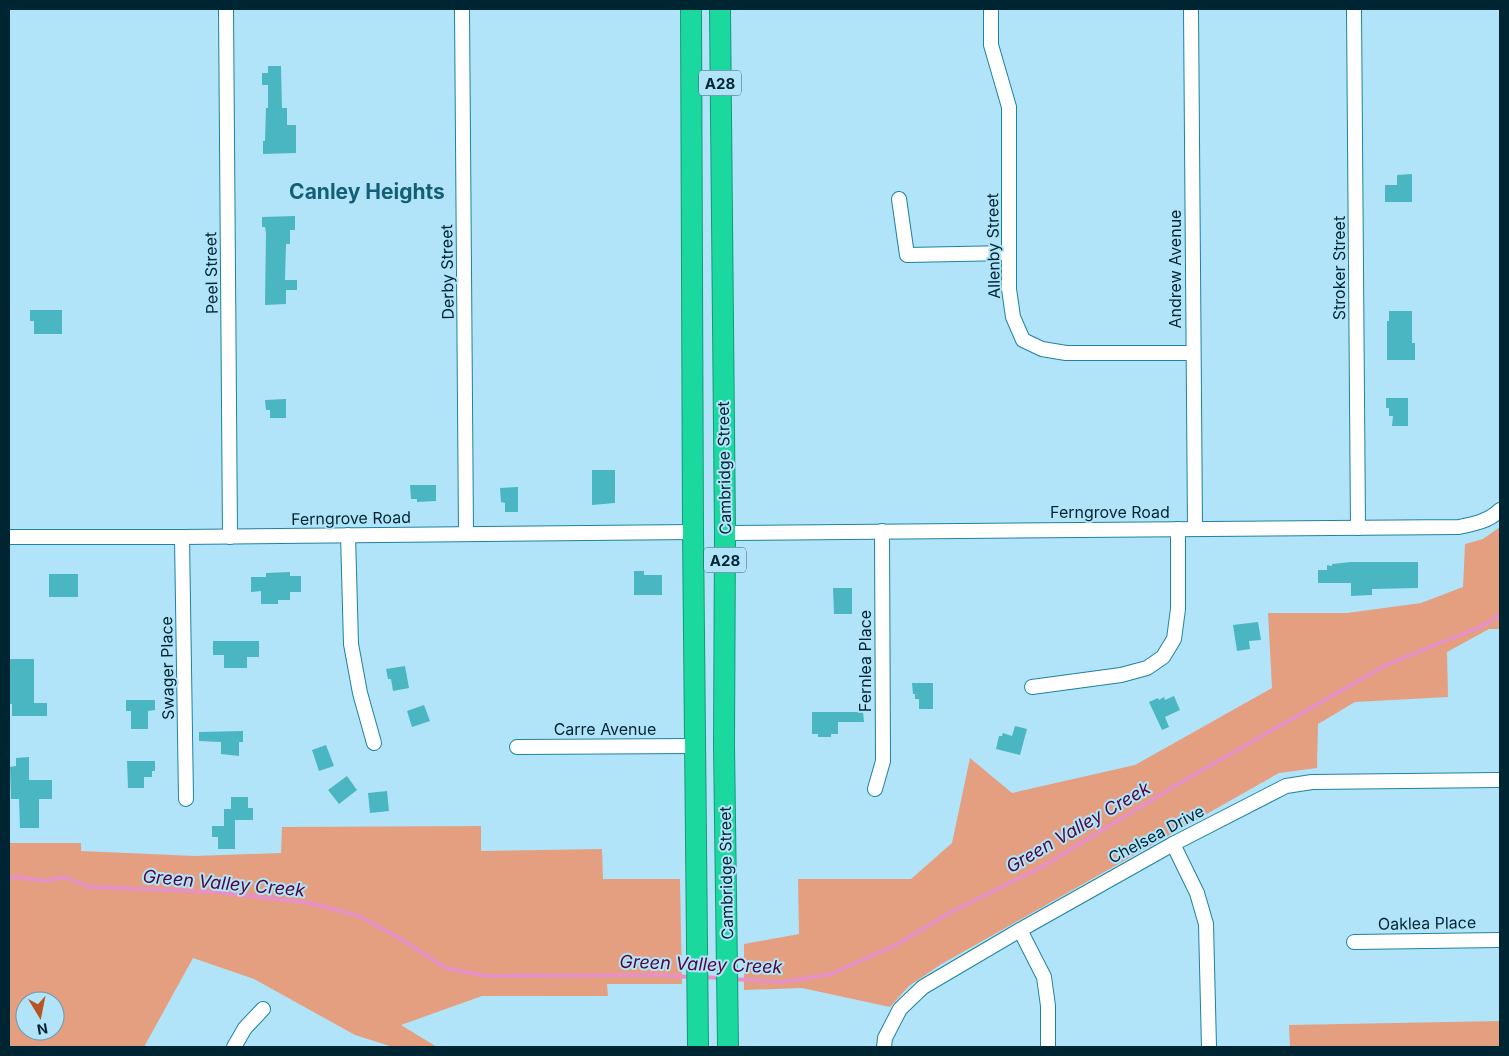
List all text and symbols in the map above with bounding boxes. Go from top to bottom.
road number: A28 [699,70,741,96]
district label: Canley Heights [289,179,445,204]
street label: Allenby Street [982,193,1004,299]
street label: Andrew Avenue [1165,210,1185,328]
street label: Stroker Street [1329,216,1349,320]
street label: Derby Street [436,224,458,320]
street label: Peel Street [200,232,222,314]
street label: Cambridge Street [713,401,735,535]
street label: Ferngrove Road [1050,502,1170,522]
street label: Ferngrove Road [291,507,411,529]
road number: A28 [704,548,746,572]
street label: Fernlea Place [855,610,875,712]
street label: Swager Place [156,616,178,720]
street label: Carre Avenue [554,719,656,739]
water label: Green Valley Creek [1002,777,1155,877]
street label: Chelsea Drive [1105,800,1207,868]
street label: Cambridge Street [715,806,737,940]
water label: Green Valley Creek [142,865,307,901]
street label: Oaklea Place [1378,912,1476,934]
water label: Green Valley Creek [619,951,784,977]
north arrow [15,991,65,1041]
text: N [36,1020,49,1039]

